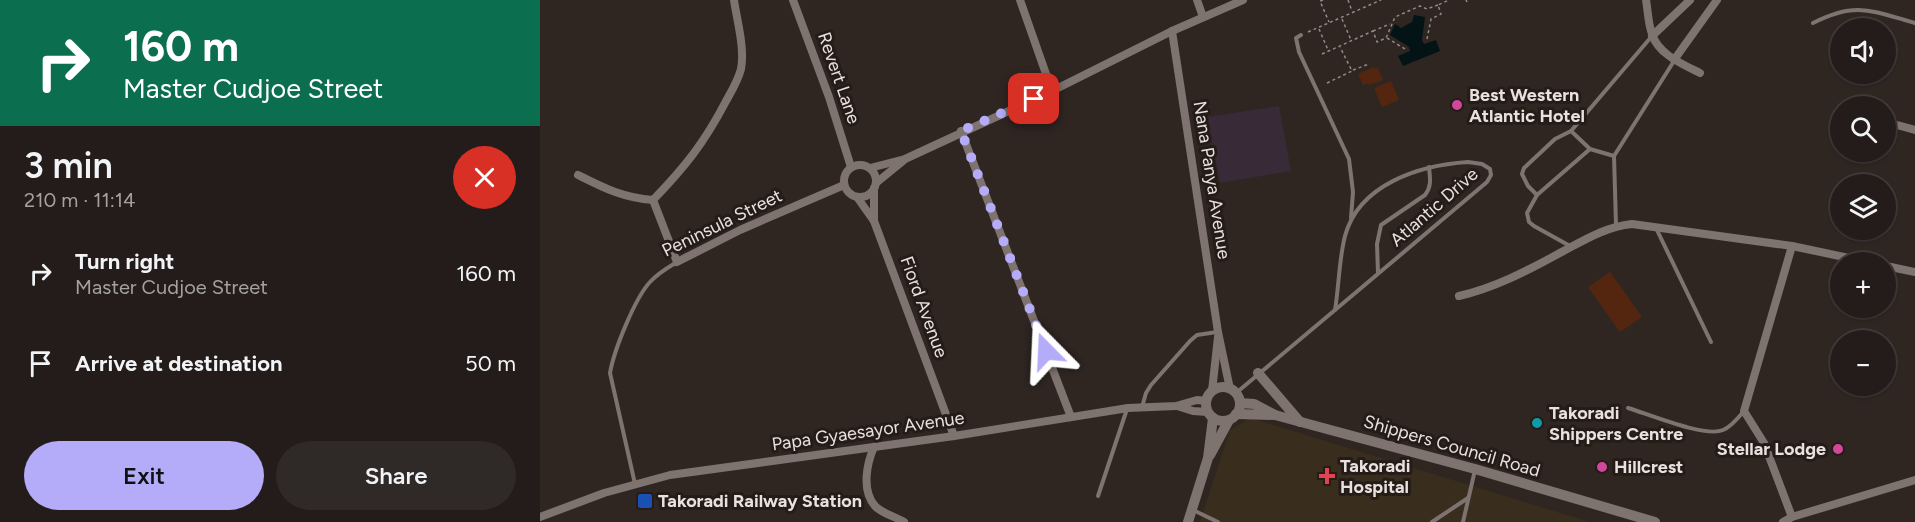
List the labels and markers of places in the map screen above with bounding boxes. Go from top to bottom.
pin [1008,73,1059,124]
place label: Best Western Atlantic Hotel [1469,84,1585,127]
marker: Best Western Atlantic Hotel [1450,98,1464,112]
place label: Takoradi Shippers Centre [1549,402,1683,445]
marker: Takoradi Shippers Centre [1530,416,1544,430]
place label: Stellar Lodge [1717,438,1826,460]
marker: Stellar Lodge [1831,442,1845,456]
place label: Takoradi Hospital [1340,455,1410,498]
place label: Hillcrest [1614,456,1683,478]
marker: Hillcrest [1595,460,1609,474]
marker: Takoradi Hospital [1318,467,1336,485]
place label: Takoradi Railway Station [658,490,862,512]
marker: Takoradi Railway Station [636,492,654,510]

